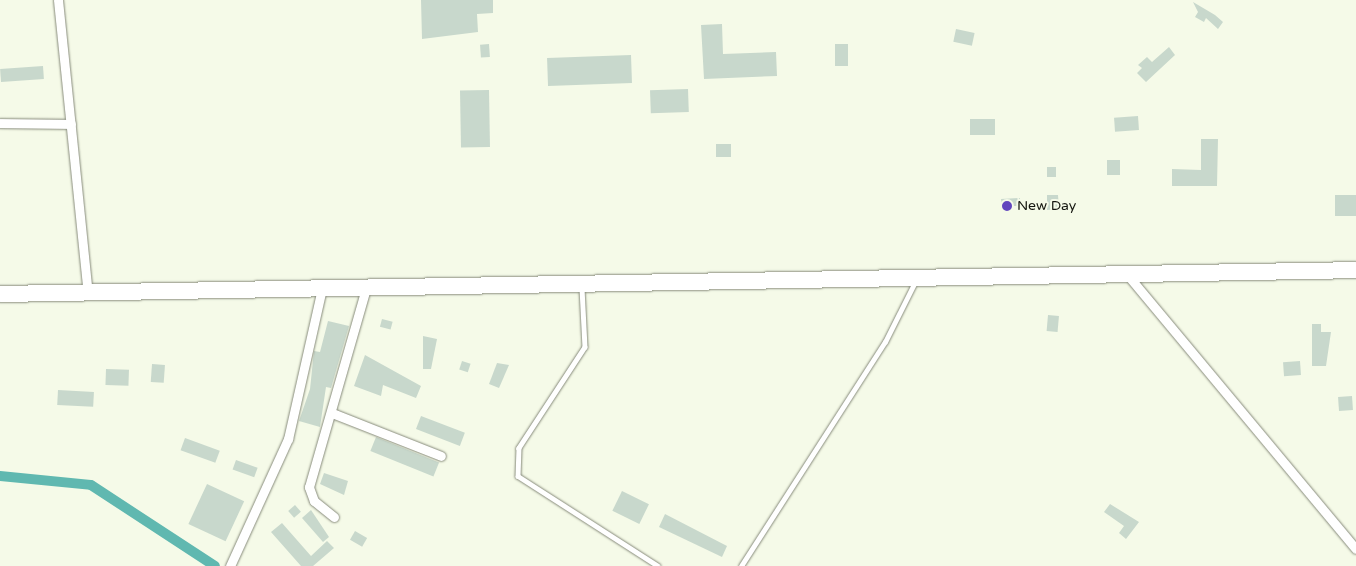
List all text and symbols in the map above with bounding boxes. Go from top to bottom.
place label: New Day [1017,198,1076,214]
marker: New Day [1001,200,1013,212]

